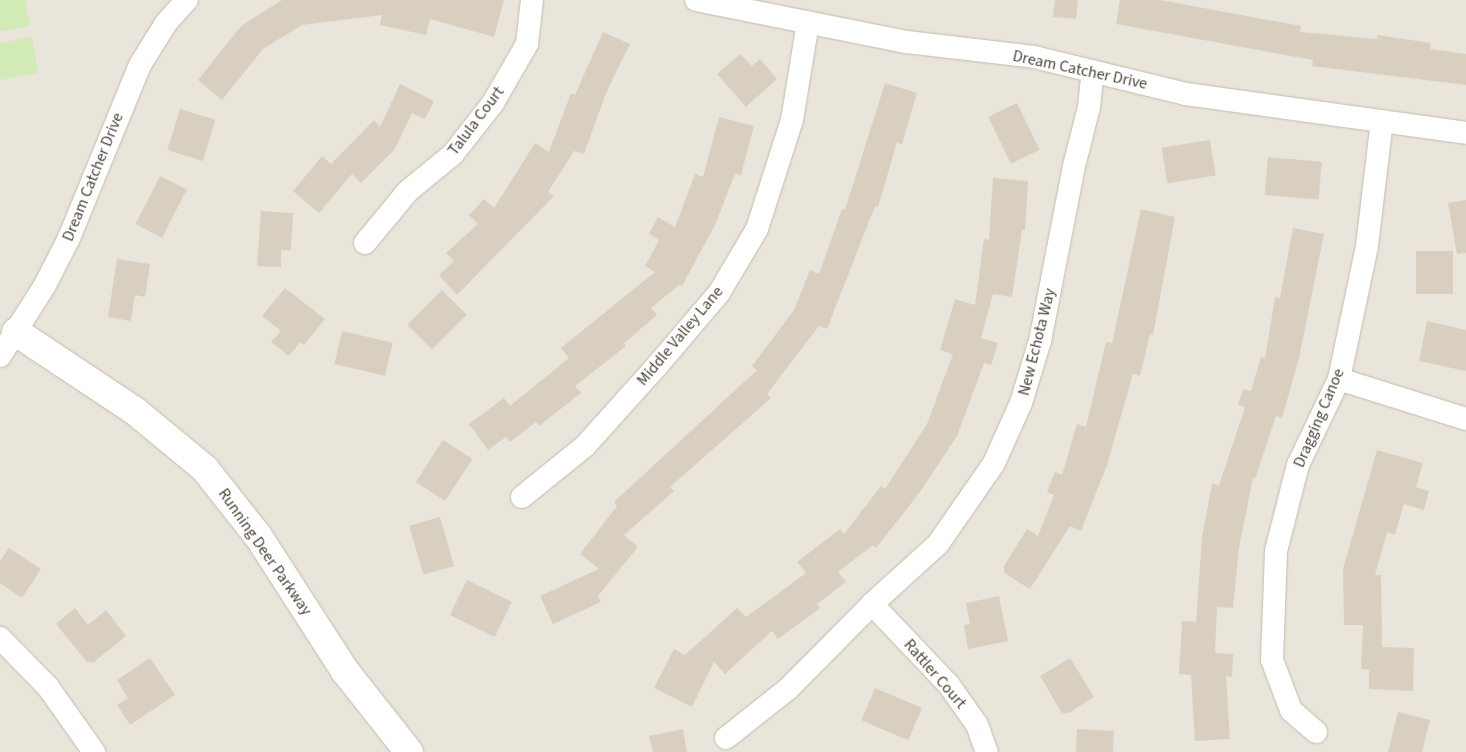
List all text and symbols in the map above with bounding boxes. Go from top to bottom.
street label: Dream Catcher Drive [1011,46,1149,94]
street label: Talula Court [444,83,508,159]
street label: Dream Catcher Drive [58,110,128,244]
street label: Middle Valley Lane [633,282,727,390]
street label: New Echota Way [1014,286,1060,398]
street label: Dragging Canoe [1290,366,1348,470]
street label: Running Deer Parkway [214,485,316,619]
street label: Rattler Court [900,635,970,713]

